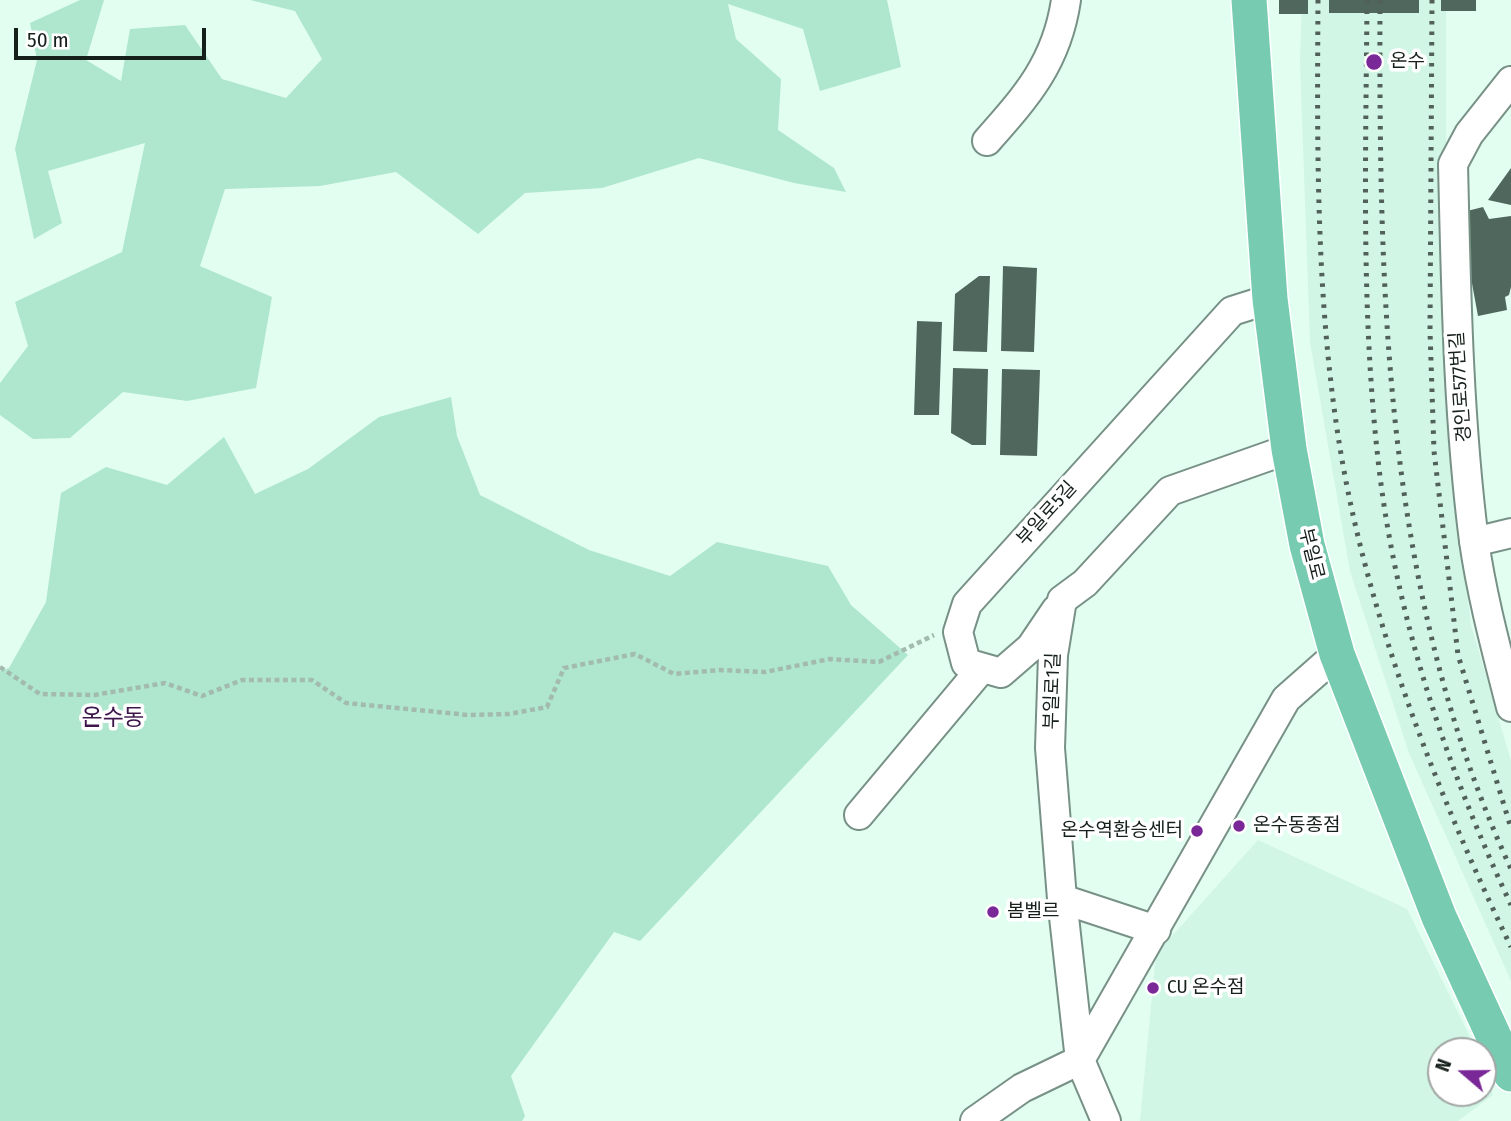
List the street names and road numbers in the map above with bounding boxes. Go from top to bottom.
street label: 경인로577번길 [1446,331,1476,443]
street label: 부일로5길 [1012,477,1082,551]
street label: 부일로 [1294,526,1328,582]
street label: 부일로1길 [1040,652,1066,730]

